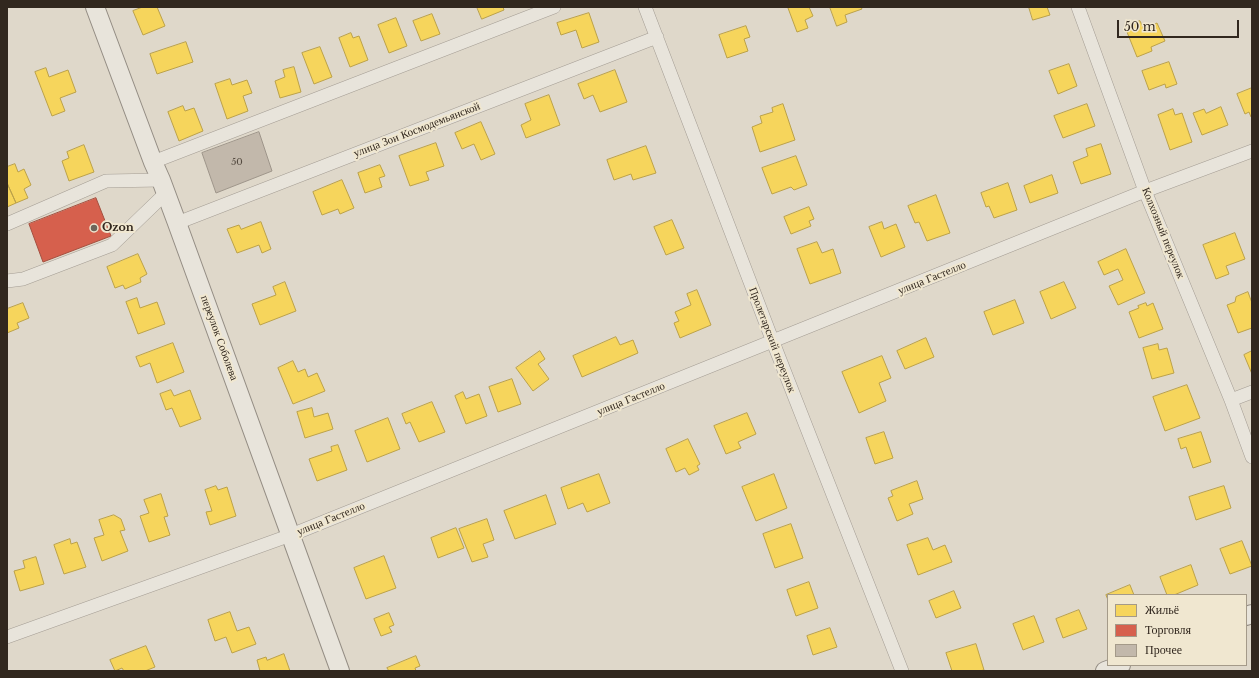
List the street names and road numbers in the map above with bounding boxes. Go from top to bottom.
street label: улица Зои Космодемьянской [352,100,482,160]
street label: Колхозный переулок [1139,186,1187,280]
street label: улица Гастелло [896,258,968,298]
street label: Пролетарский переулок [746,285,798,395]
street label: переулок Соболева [197,294,241,382]
street label: улица Гастелло [595,379,667,419]
street label: улица Гастелло [295,499,367,539]

